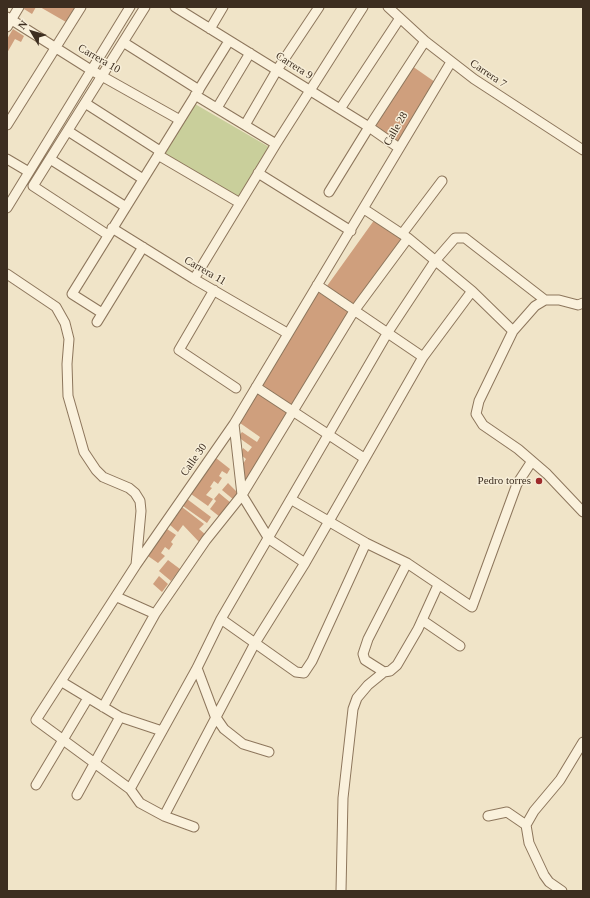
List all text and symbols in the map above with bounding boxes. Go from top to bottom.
north arrow [12,12,52,52]
text: N [15,18,30,31]
street label: Carrera 10 [75,42,123,76]
street label: Carrera 9 [273,49,315,83]
street label: Carrera 7 [467,57,509,91]
street label: Calle 28 [381,110,411,148]
street label: Carrera 11 [182,254,228,288]
street label: Calle 30 [178,441,210,479]
place label: Pedro torres [478,474,531,488]
marker: Pedro torres [534,476,544,486]

